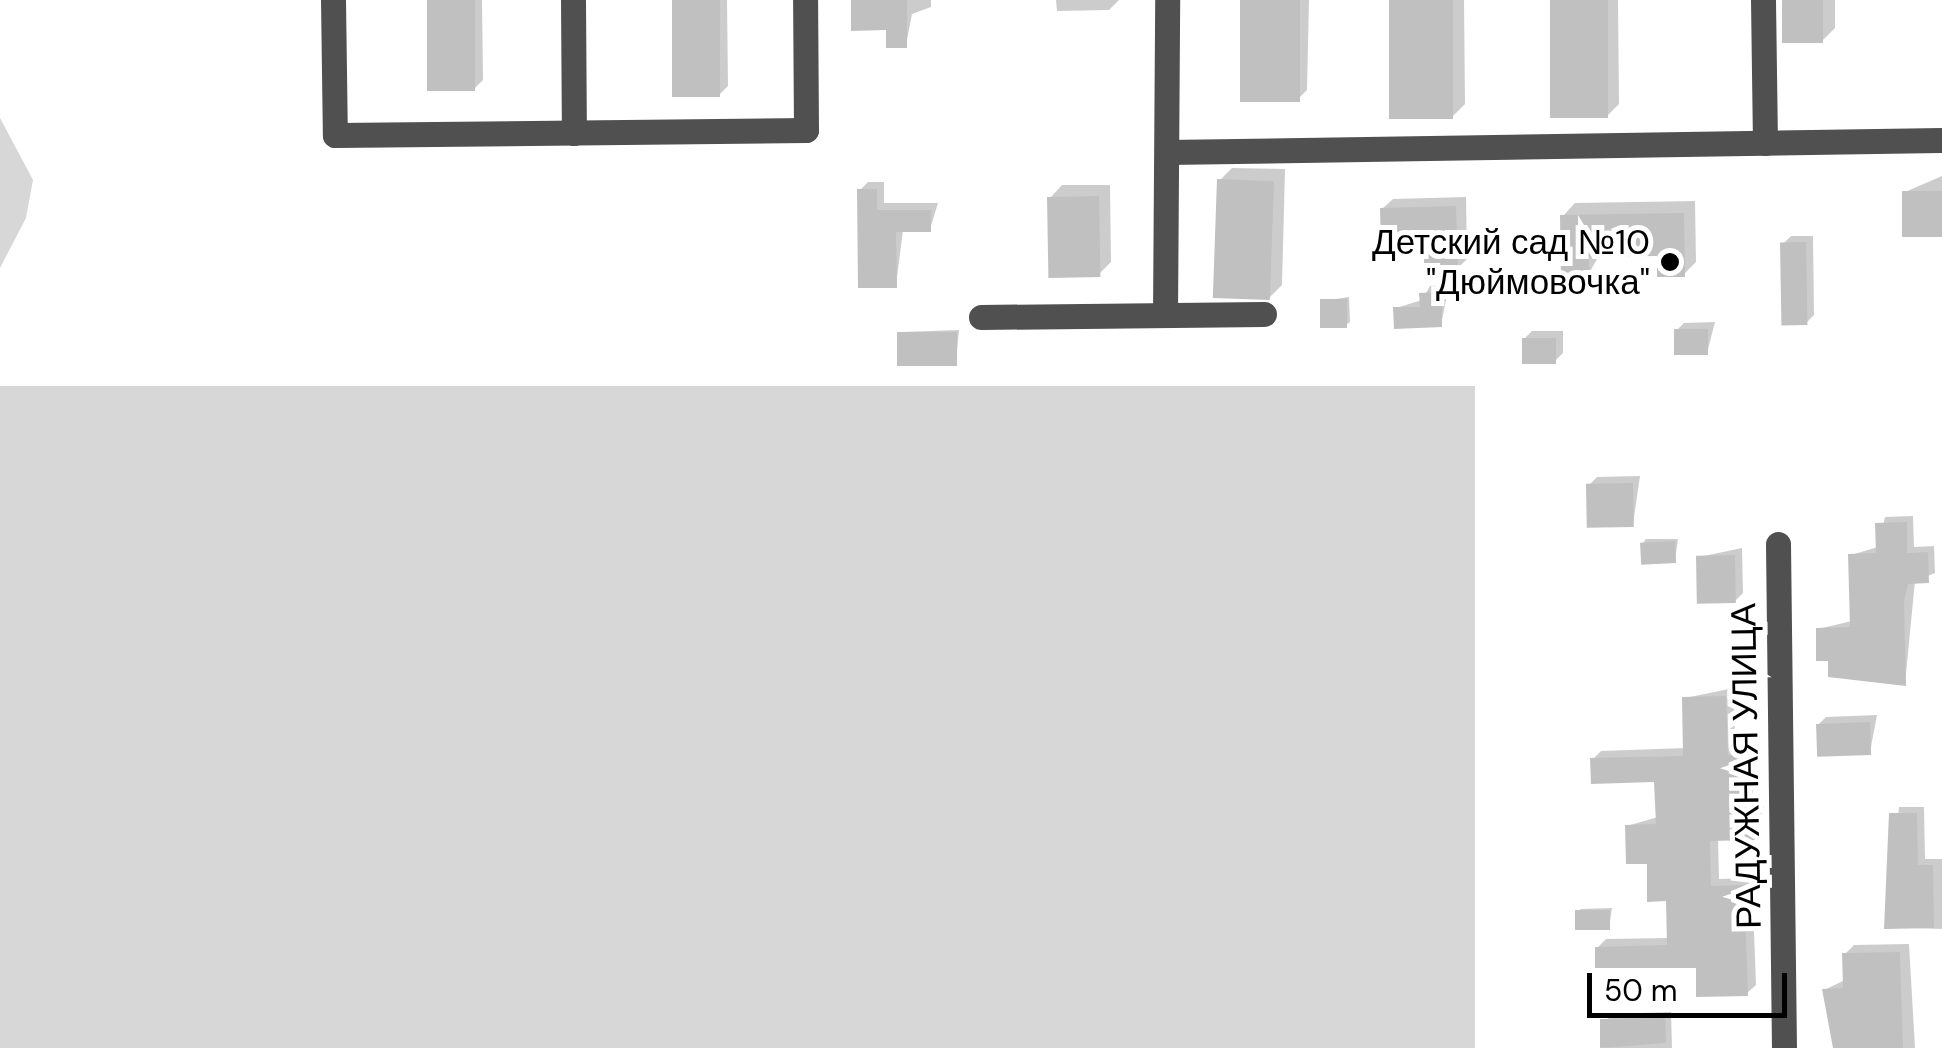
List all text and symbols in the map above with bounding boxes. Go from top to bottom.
place label: Детский сад №10 "Дюймовочка" [1372,221,1650,303]
marker: Детский сад №10 "Дюймовочка" [1659,251,1681,273]
street label: РАДУЖНАЯ УЛИЦА [1722,603,1770,929]
scale bar [1592,953,1792,1015]
text: 50 m [1604,971,1678,1010]

